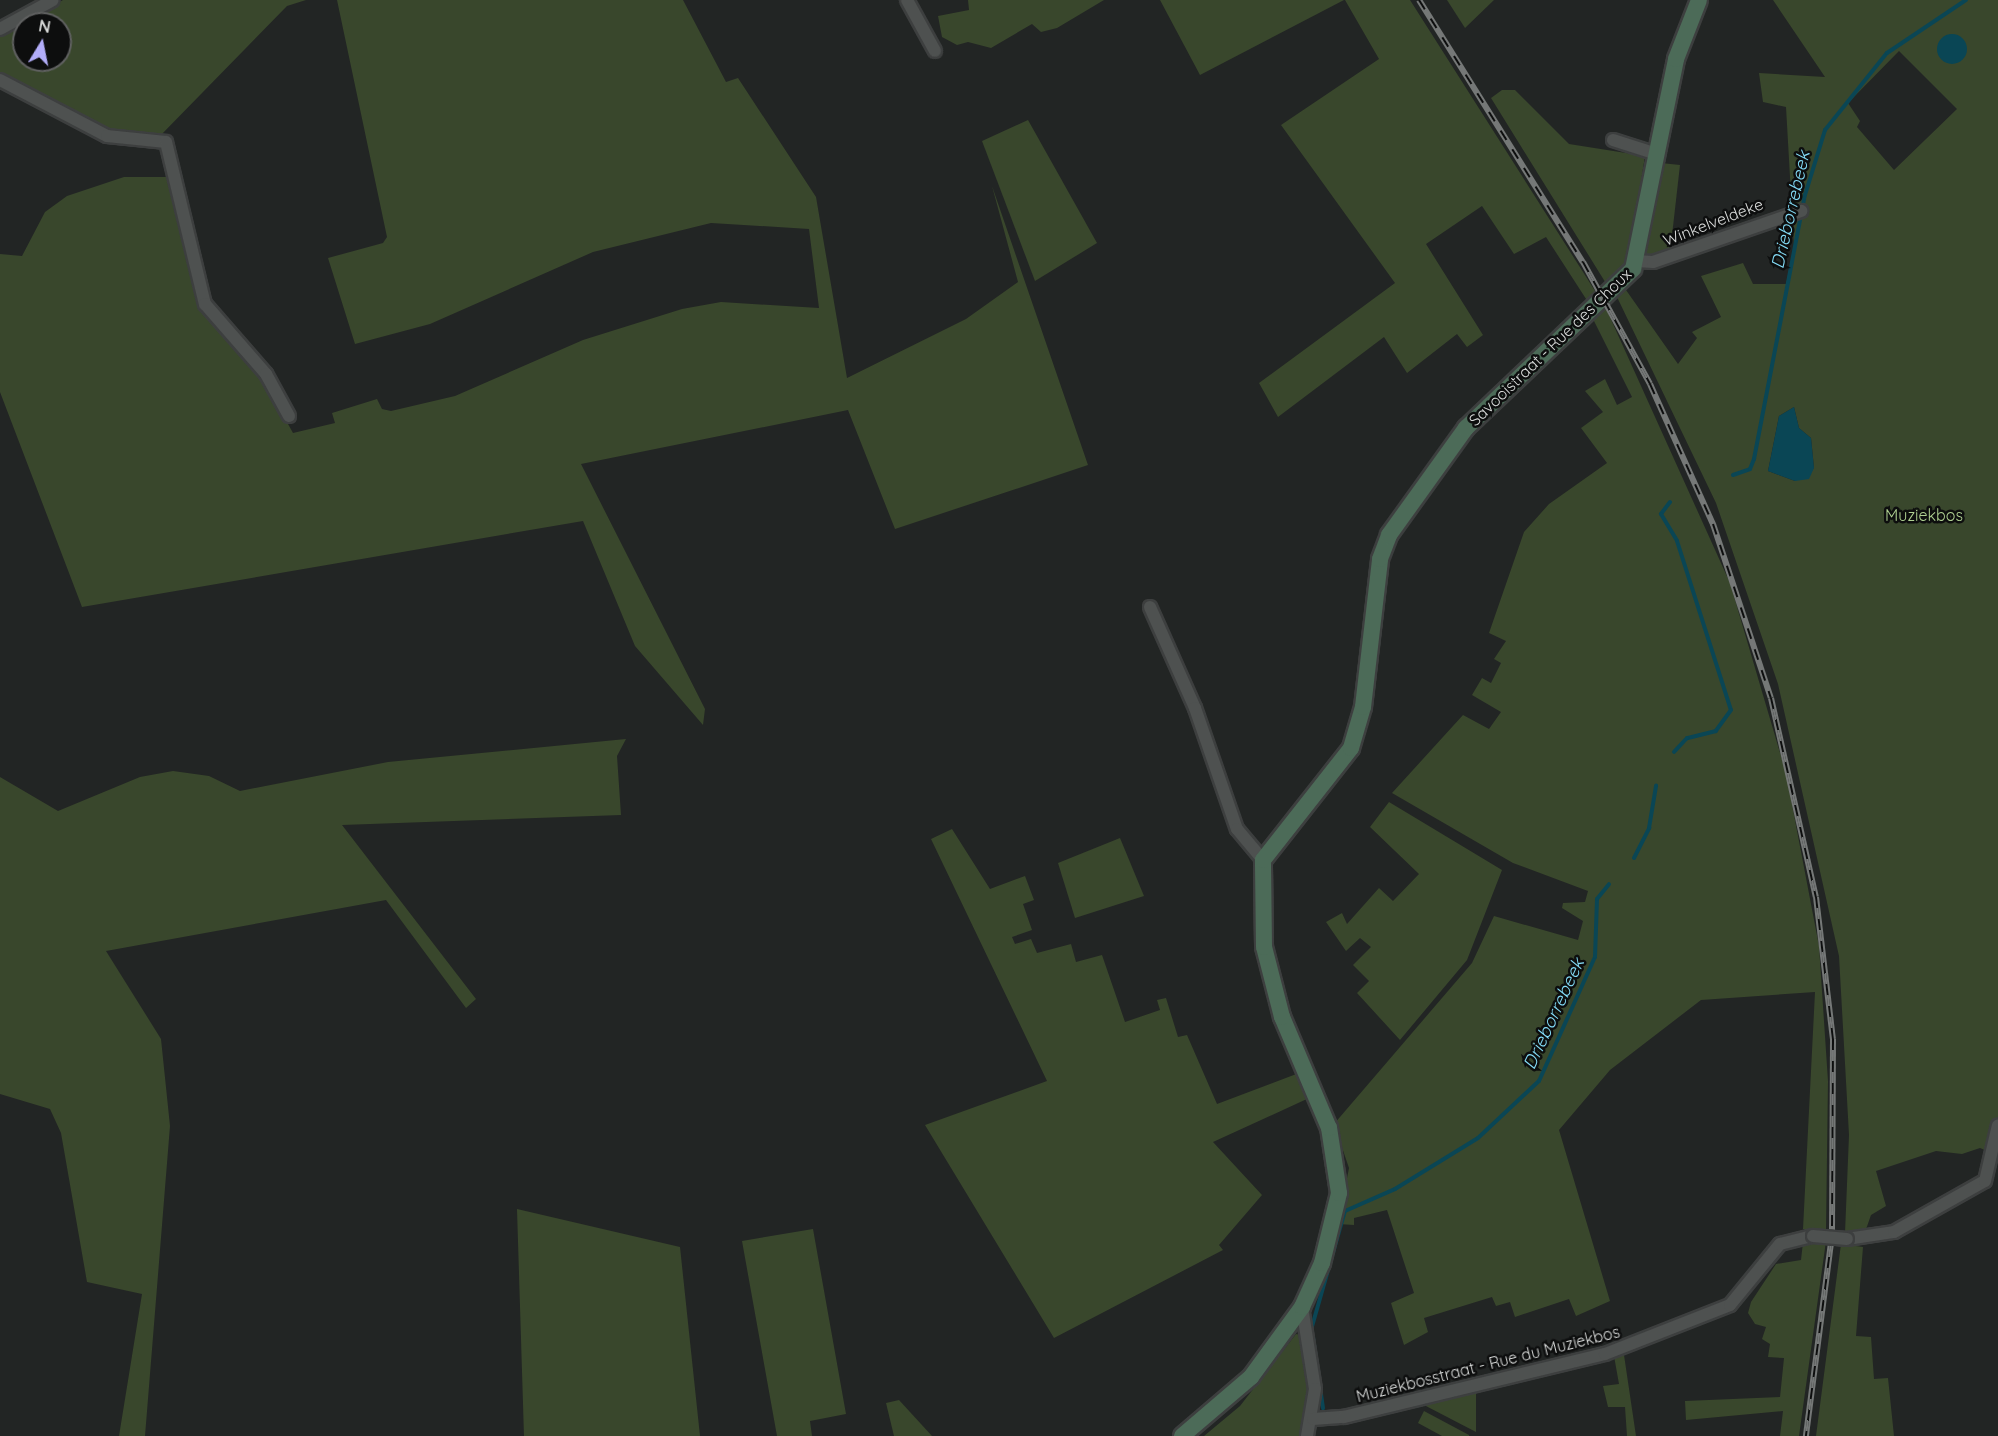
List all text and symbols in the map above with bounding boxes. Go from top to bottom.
north arrow [12,12,72,72]
text: N [37,15,52,37]
water label: Drieborrebeek [1767,149,1815,271]
street label: Winkelveldeke [1660,194,1766,250]
street label: Savooistraat - Rue des Choux [1465,264,1635,430]
park label: Muziekbos [1885,505,1963,525]
water label: Drieborrebeek [1519,955,1589,1073]
street label: Muziekbosstraat - Rue du Muziekbos [1354,1322,1622,1406]

